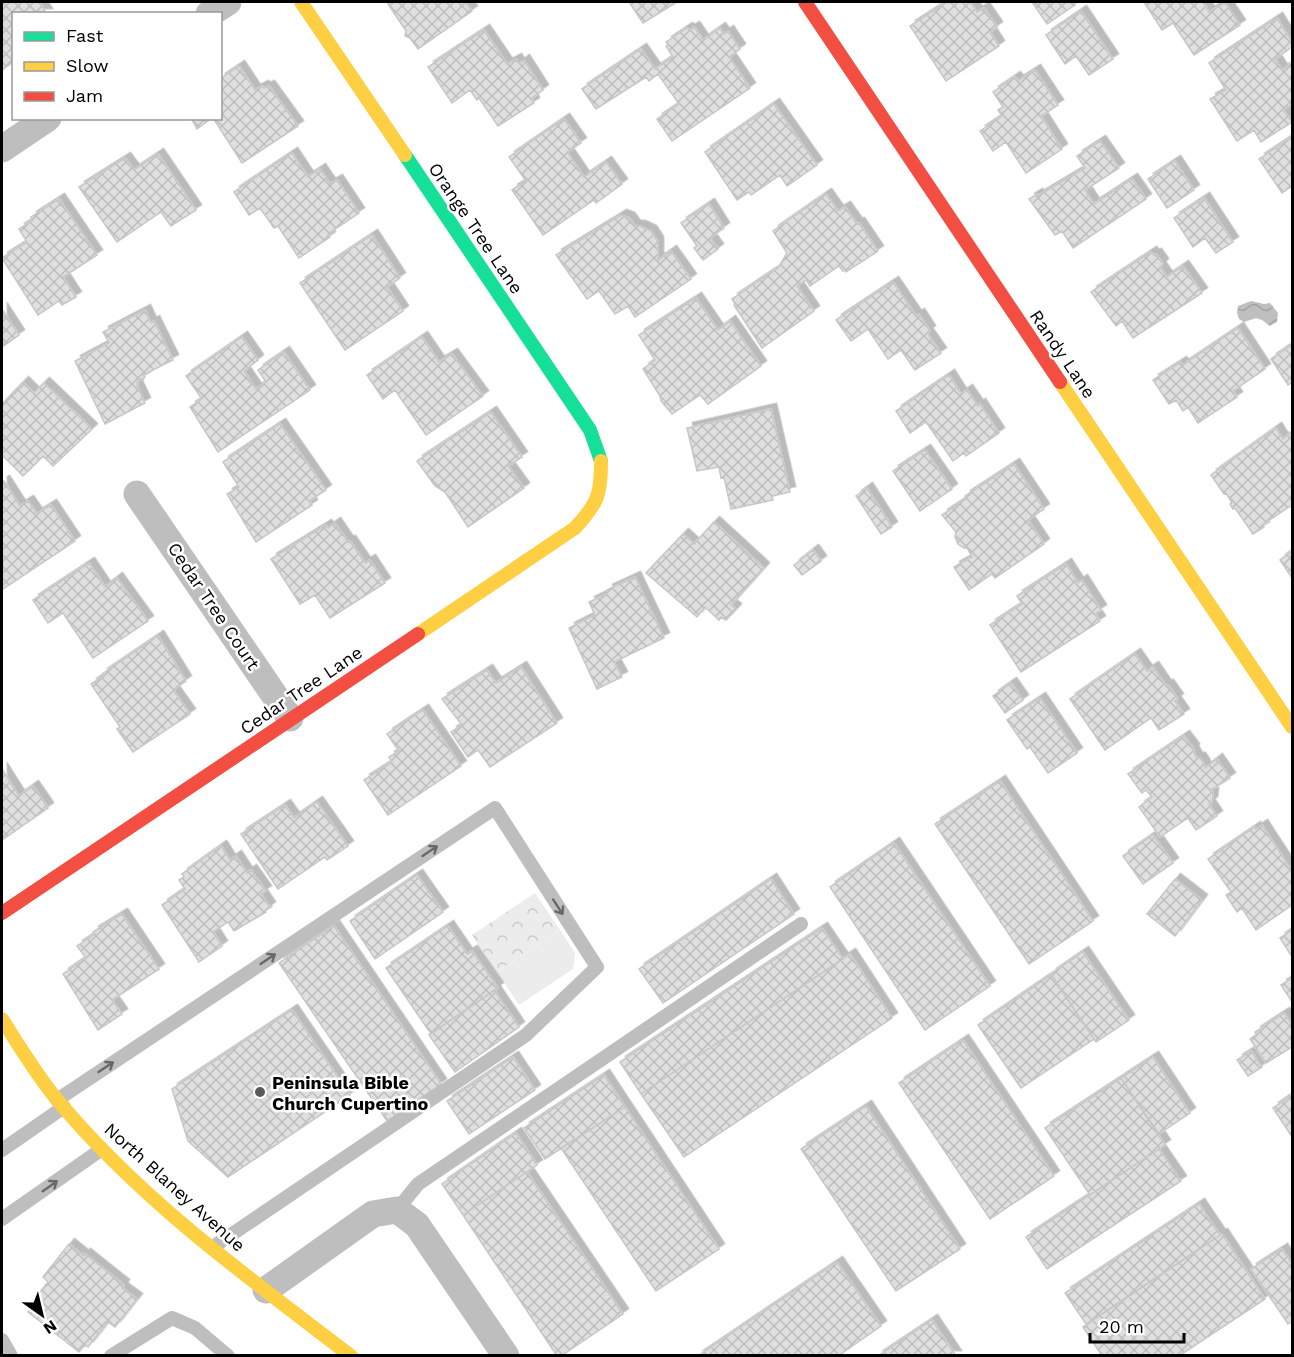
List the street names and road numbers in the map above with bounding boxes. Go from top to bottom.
street label: Orange Tree Lane [424,158,528,298]
street label: Randy Lane [1026,306,1100,402]
street label: Cedar Tree Court [164,538,265,674]
street label: Cedar Tree Lane [236,641,366,739]
street label: North Blaney Avenue [100,1118,250,1256]

